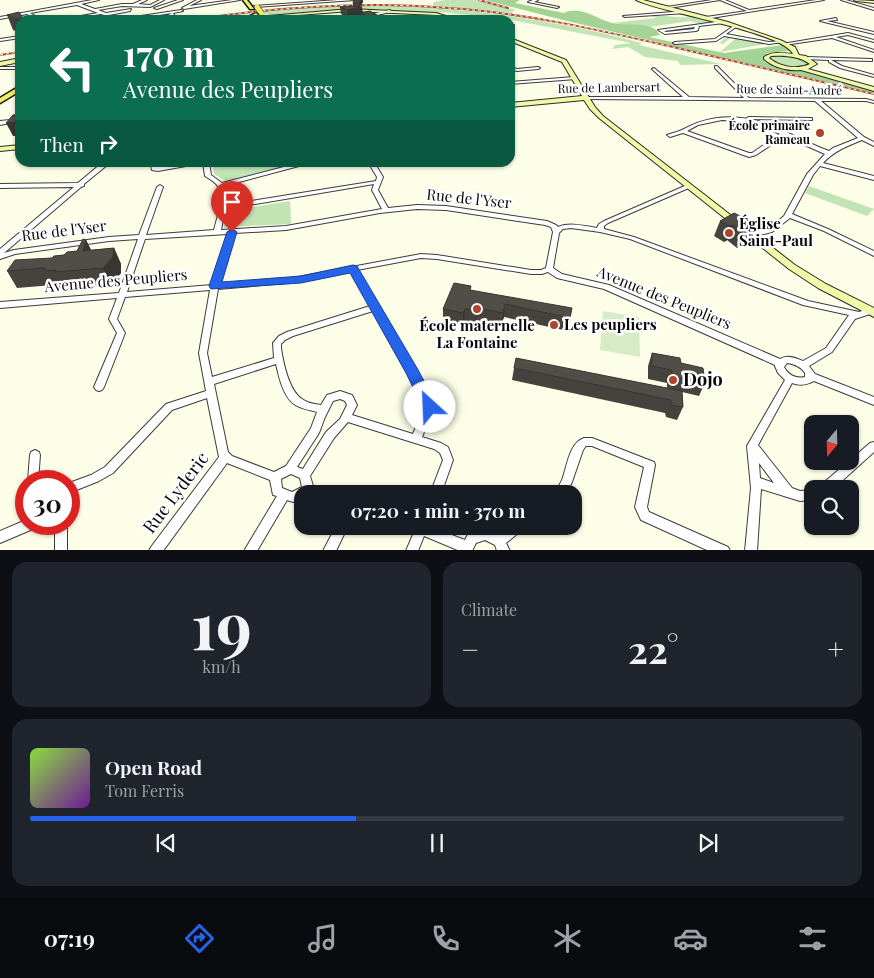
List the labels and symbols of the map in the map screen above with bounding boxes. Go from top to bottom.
street label: Rue de Lambersart [558,78,661,96]
street label: Rue de Saint-André [736,80,842,98]
place label: École primaire Rameau [728,117,811,147]
marker: École primaire Rameau [814,127,826,139]
pin [211,181,253,232]
street label: Rue de l'Yser [426,184,513,212]
place label: Église Saint-Paul [739,213,813,250]
street label: Rue de l'Yser [20,215,108,245]
marker: Église Saint-Paul [723,227,735,239]
street label: Avenue des Peupliers [593,261,735,333]
street label: Avenue des Peupliers [43,264,188,296]
marker: École maternelle La Fontaine [471,303,483,315]
place label: Les peupliers [564,314,657,334]
place label: École maternelle La Fontaine [419,315,535,352]
marker: Les peupliers [548,319,560,331]
place label: Dojo [683,367,723,391]
marker: Dojo [667,374,679,386]
position arrow [403,380,455,432]
north arrow [804,415,859,470]
street label: Rue Lyderic [137,447,214,538]
speed limit sign: 30 [15,470,80,535]

